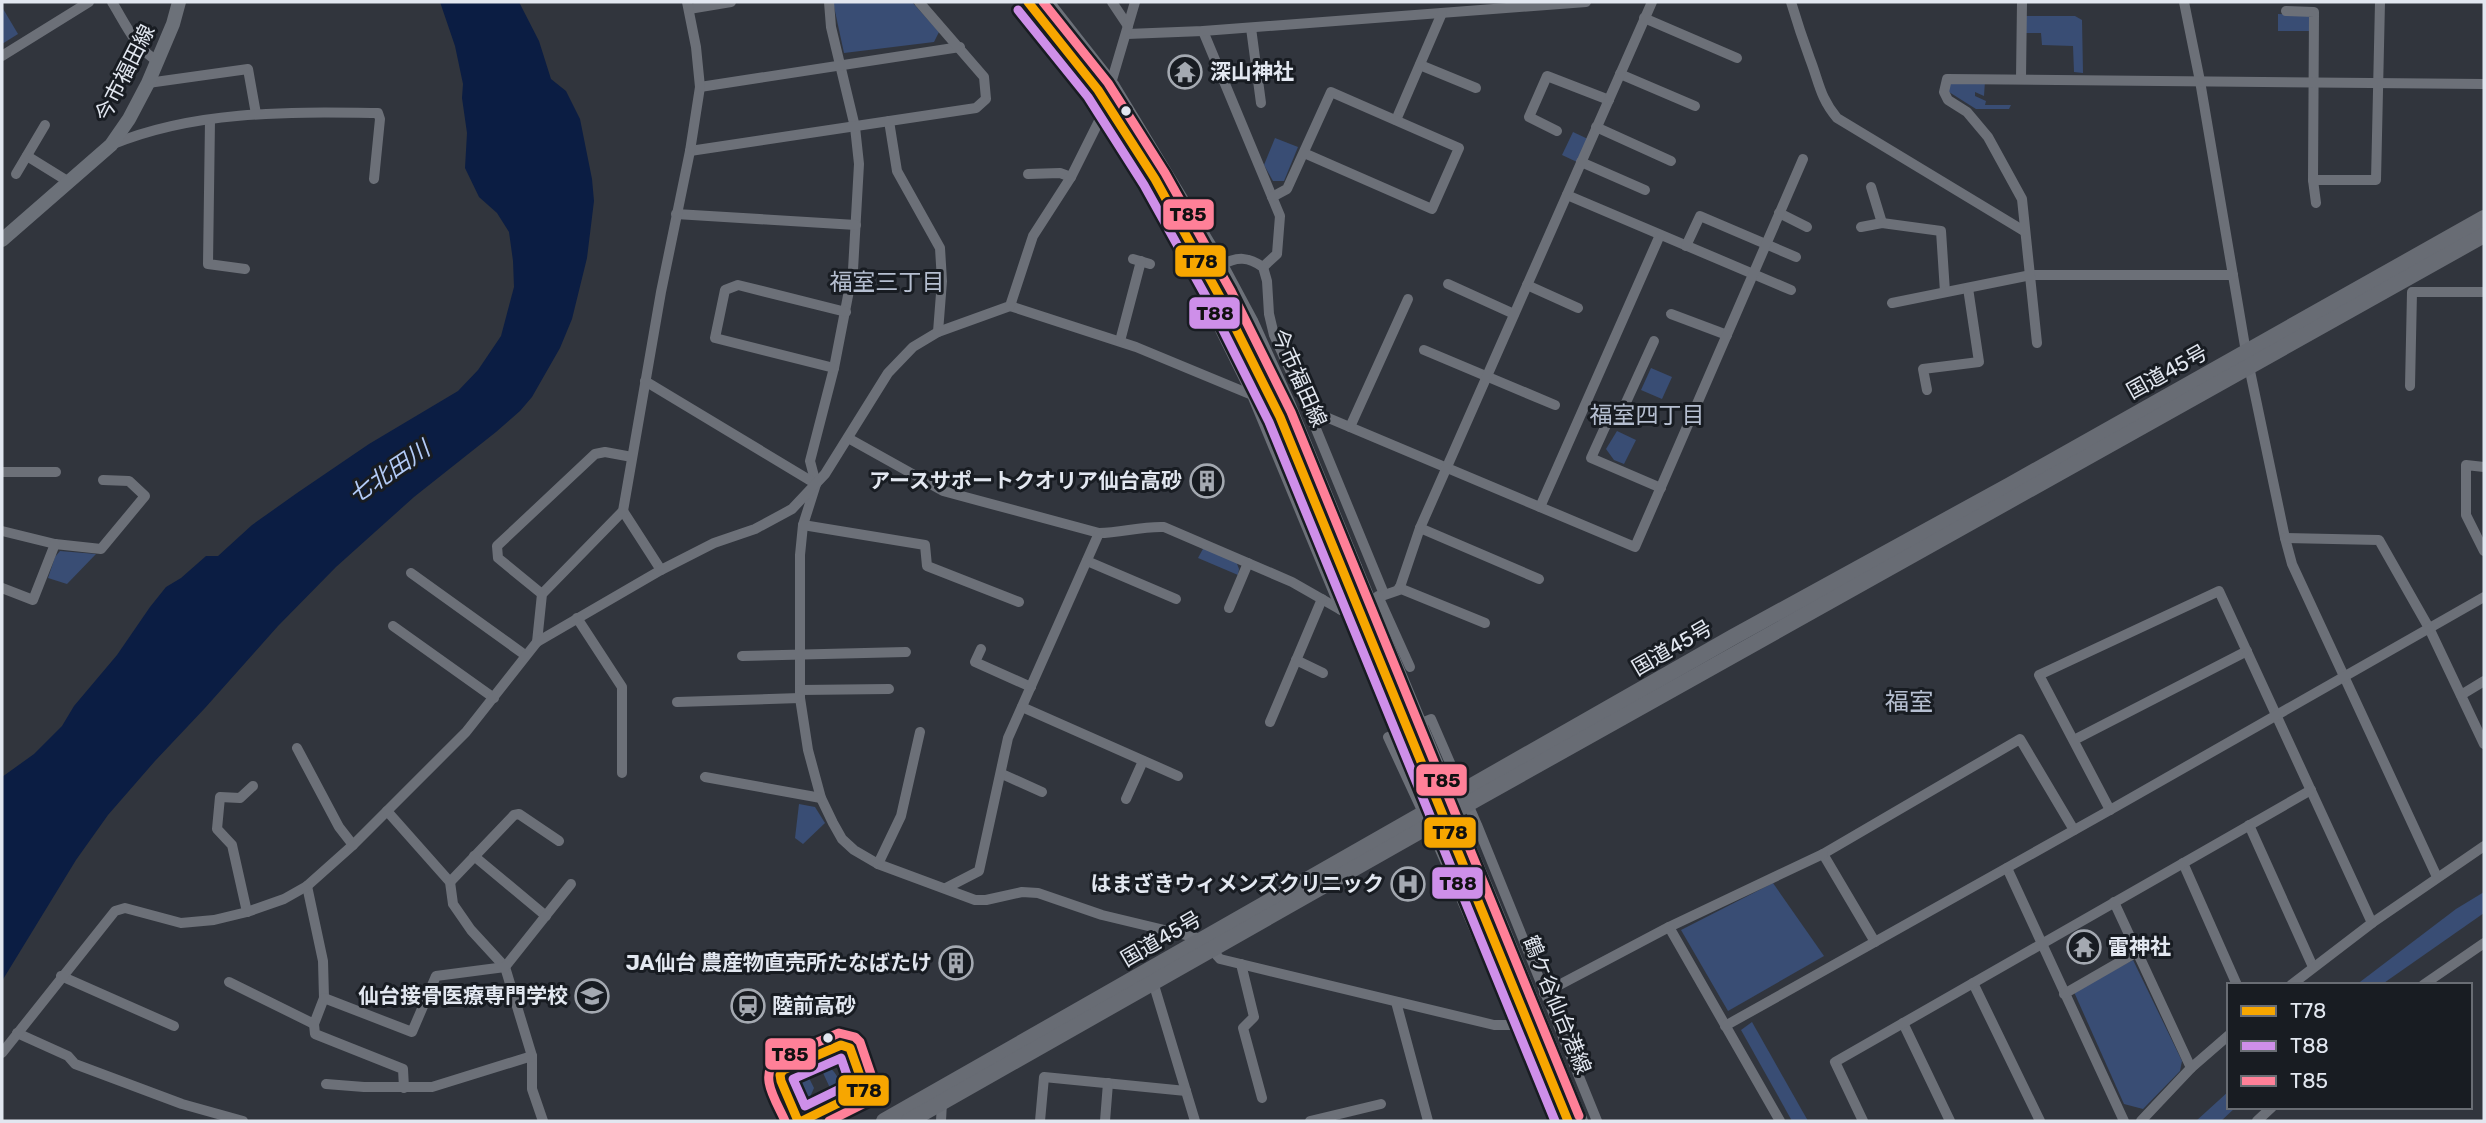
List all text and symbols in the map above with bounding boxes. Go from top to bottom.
street label: 今市福田線 [90,20,160,125]
temple icon: 深山神社 [1166,53,1204,91]
place label: 深山神社 [1210,59,1294,84]
unlabelled marker [1119,104,1133,118]
line badge: T85 [1162,198,1215,231]
text: T85 [1169,203,1207,226]
line badge: T78 [1174,244,1227,278]
text: T78 [1182,250,1218,273]
district label: 福室三丁目 [830,268,945,296]
line badge: T88 [1188,296,1241,330]
text: T88 [1196,302,1234,325]
street label: 今市福田線 [1267,325,1332,431]
street label: 国道45号 [2122,339,2212,404]
district label: 福室四丁目 [1590,401,1705,429]
water label: 七北田川 [343,433,437,509]
building icon: アースサポートクオリア仙台高砂 [1188,462,1226,500]
place label: アースサポートクオリア仙台高砂 [869,468,1182,493]
street label: 国道45号 [1627,615,1716,681]
district label: 福室 [1885,688,1933,716]
line badge: T85 [1415,763,1468,797]
text: T85 [1423,769,1461,792]
line badge: T78 [1423,816,1477,849]
text: T78 [1432,821,1468,844]
hospital icon: はまざきウィメンズクリニック [1389,865,1427,903]
line badge: T88 [1431,866,1484,900]
place label: はまざきウィメンズクリニック [1090,871,1384,896]
text: T88 [1439,872,1477,895]
street label: 国道45号 [1116,906,1205,972]
temple icon: 雷神社 [2065,928,2103,966]
street label: 鶴ケ谷仙台港線 [1518,932,1597,1078]
place label: 雷神社 [2108,934,2171,959]
building icon: JA仙台 農産物直売所たなばたけ [937,944,975,982]
place label: JA仙台 農産物直売所たなばたけ [626,950,932,975]
school or university icon: 仙台接骨医療専門学校 [573,977,611,1015]
place label: 仙台接骨医療専門学校 [358,983,568,1008]
legend [2227,983,2472,1109]
station icon: 陸前高砂 [729,987,767,1025]
place label: 陸前高砂 [772,993,856,1018]
text: T78 [2290,998,2326,1023]
unlabelled marker [821,1031,835,1045]
text: T88 [2290,1033,2329,1058]
line badge: T85 [764,1037,817,1071]
text: T85 [771,1043,809,1066]
text: T85 [2290,1068,2328,1093]
line badge: T78 [837,1074,890,1107]
text: T78 [846,1079,882,1102]

